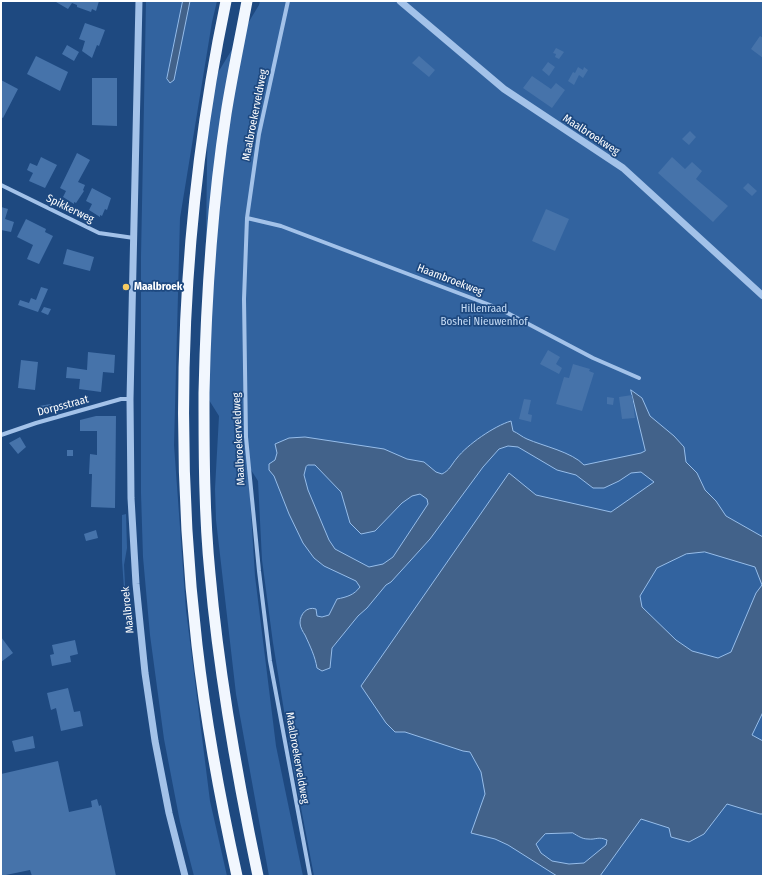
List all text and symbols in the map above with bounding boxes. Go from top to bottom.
street label: Maalbroekerveldweg [240,68,270,162]
street label: Maalbroekweg [560,112,622,158]
street label: Spikkerweg [44,192,96,226]
street label: Haambroekweg [415,261,485,299]
place label: Maalbroek [134,280,182,294]
marker: Maalbroek [121,282,131,292]
park label: Hillenraad Boshei Nieuwenhof [440,302,528,328]
street label: Maalbroekerveldweg [230,392,248,486]
street label: Dorpsstraat [36,393,90,419]
street label: Maalbroek [119,586,137,634]
street label: Maalbroekerveldweg [282,711,312,805]

